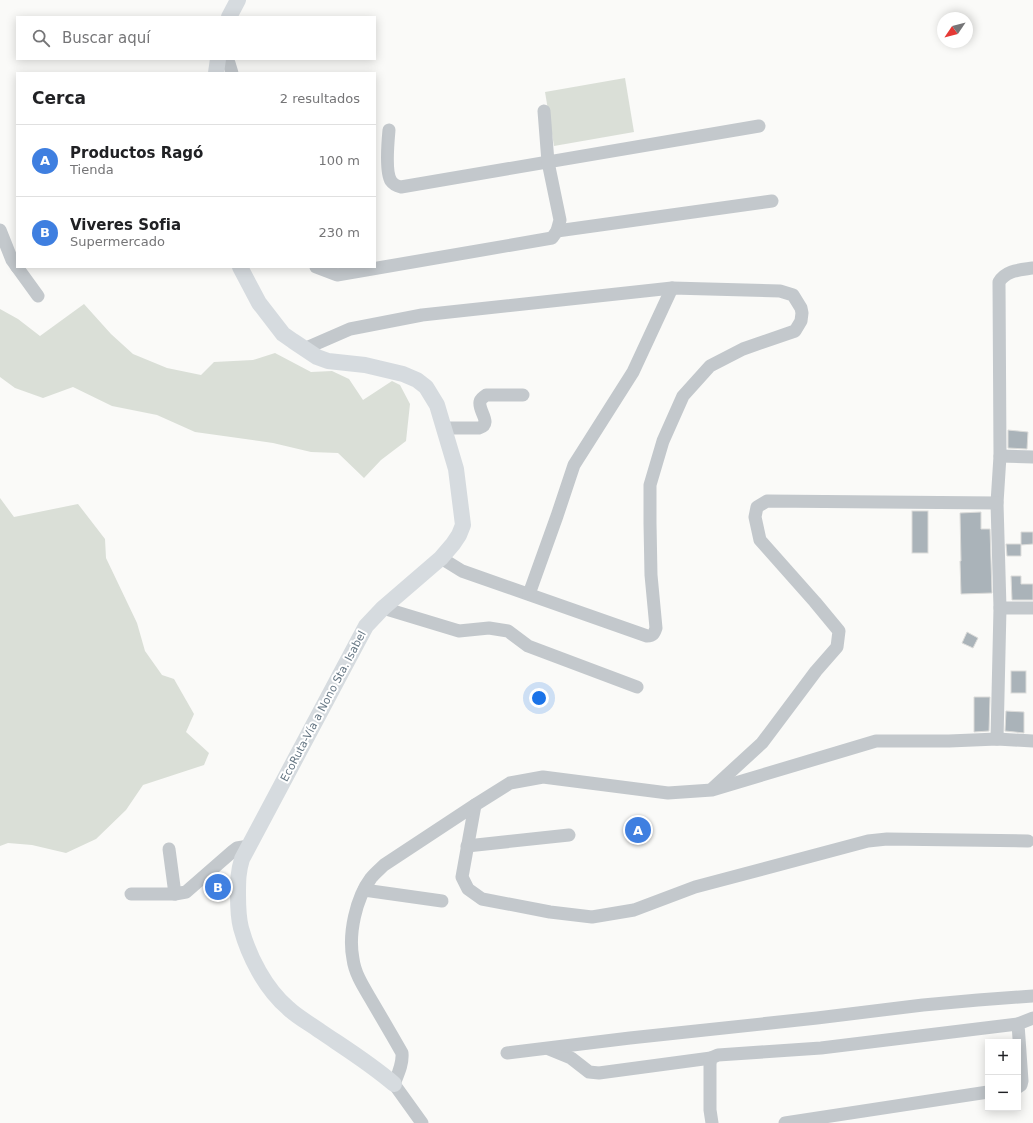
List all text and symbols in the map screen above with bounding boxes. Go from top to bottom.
north arrow [937,12,973,48]
search box [16,16,376,60]
icon: search [30,27,52,49]
text: Buscar aquí [62,29,150,47]
text: Cerca [32,88,86,108]
text: 2 resultados [280,91,360,106]
text: Productos Ragó [70,144,203,162]
text: A [40,153,50,168]
text: 100 m [318,153,360,168]
text: Tienda [70,162,114,177]
text: Viveres Sofia [70,216,181,234]
text: B [40,225,50,240]
text: 230 m [318,225,360,240]
text: Supermercado [70,234,165,249]
street label: EcoRuta-Vía a Nono Sta. Isabel [278,629,369,784]
your location [529,688,549,708]
pin: A [625,815,651,845]
pin: B [205,872,231,902]
map controls [985,1039,1021,1111]
button: + [985,1039,1021,1075]
button: − [985,1075,1021,1111]

